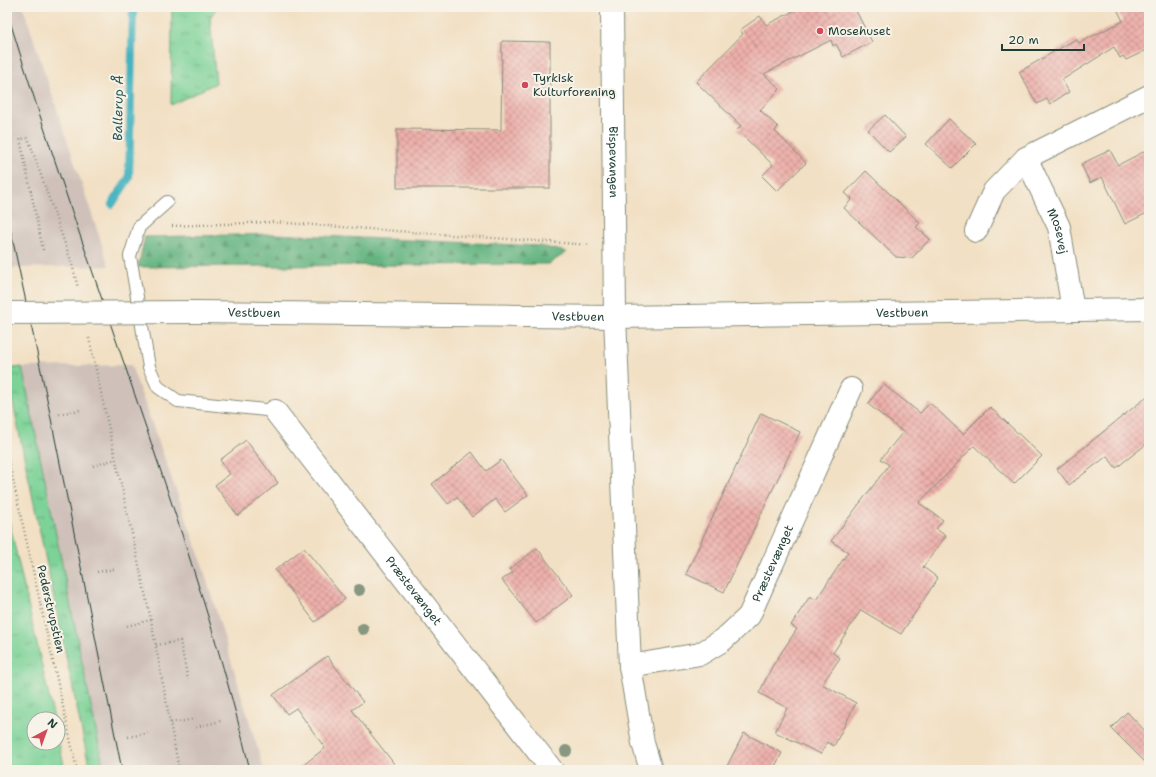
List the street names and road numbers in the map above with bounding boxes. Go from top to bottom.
street label: Bispevangen [605,126,622,198]
street label: Mosevej [1043,206,1071,255]
street label: Vestbuen [228,304,280,321]
street label: Vestbuen [875,304,928,321]
street label: Vestbuen [552,308,604,325]
street label: Præstevænget [748,522,797,605]
street label: Præstevænget [382,553,445,629]
street label: Pederstrupstien [33,563,69,655]

